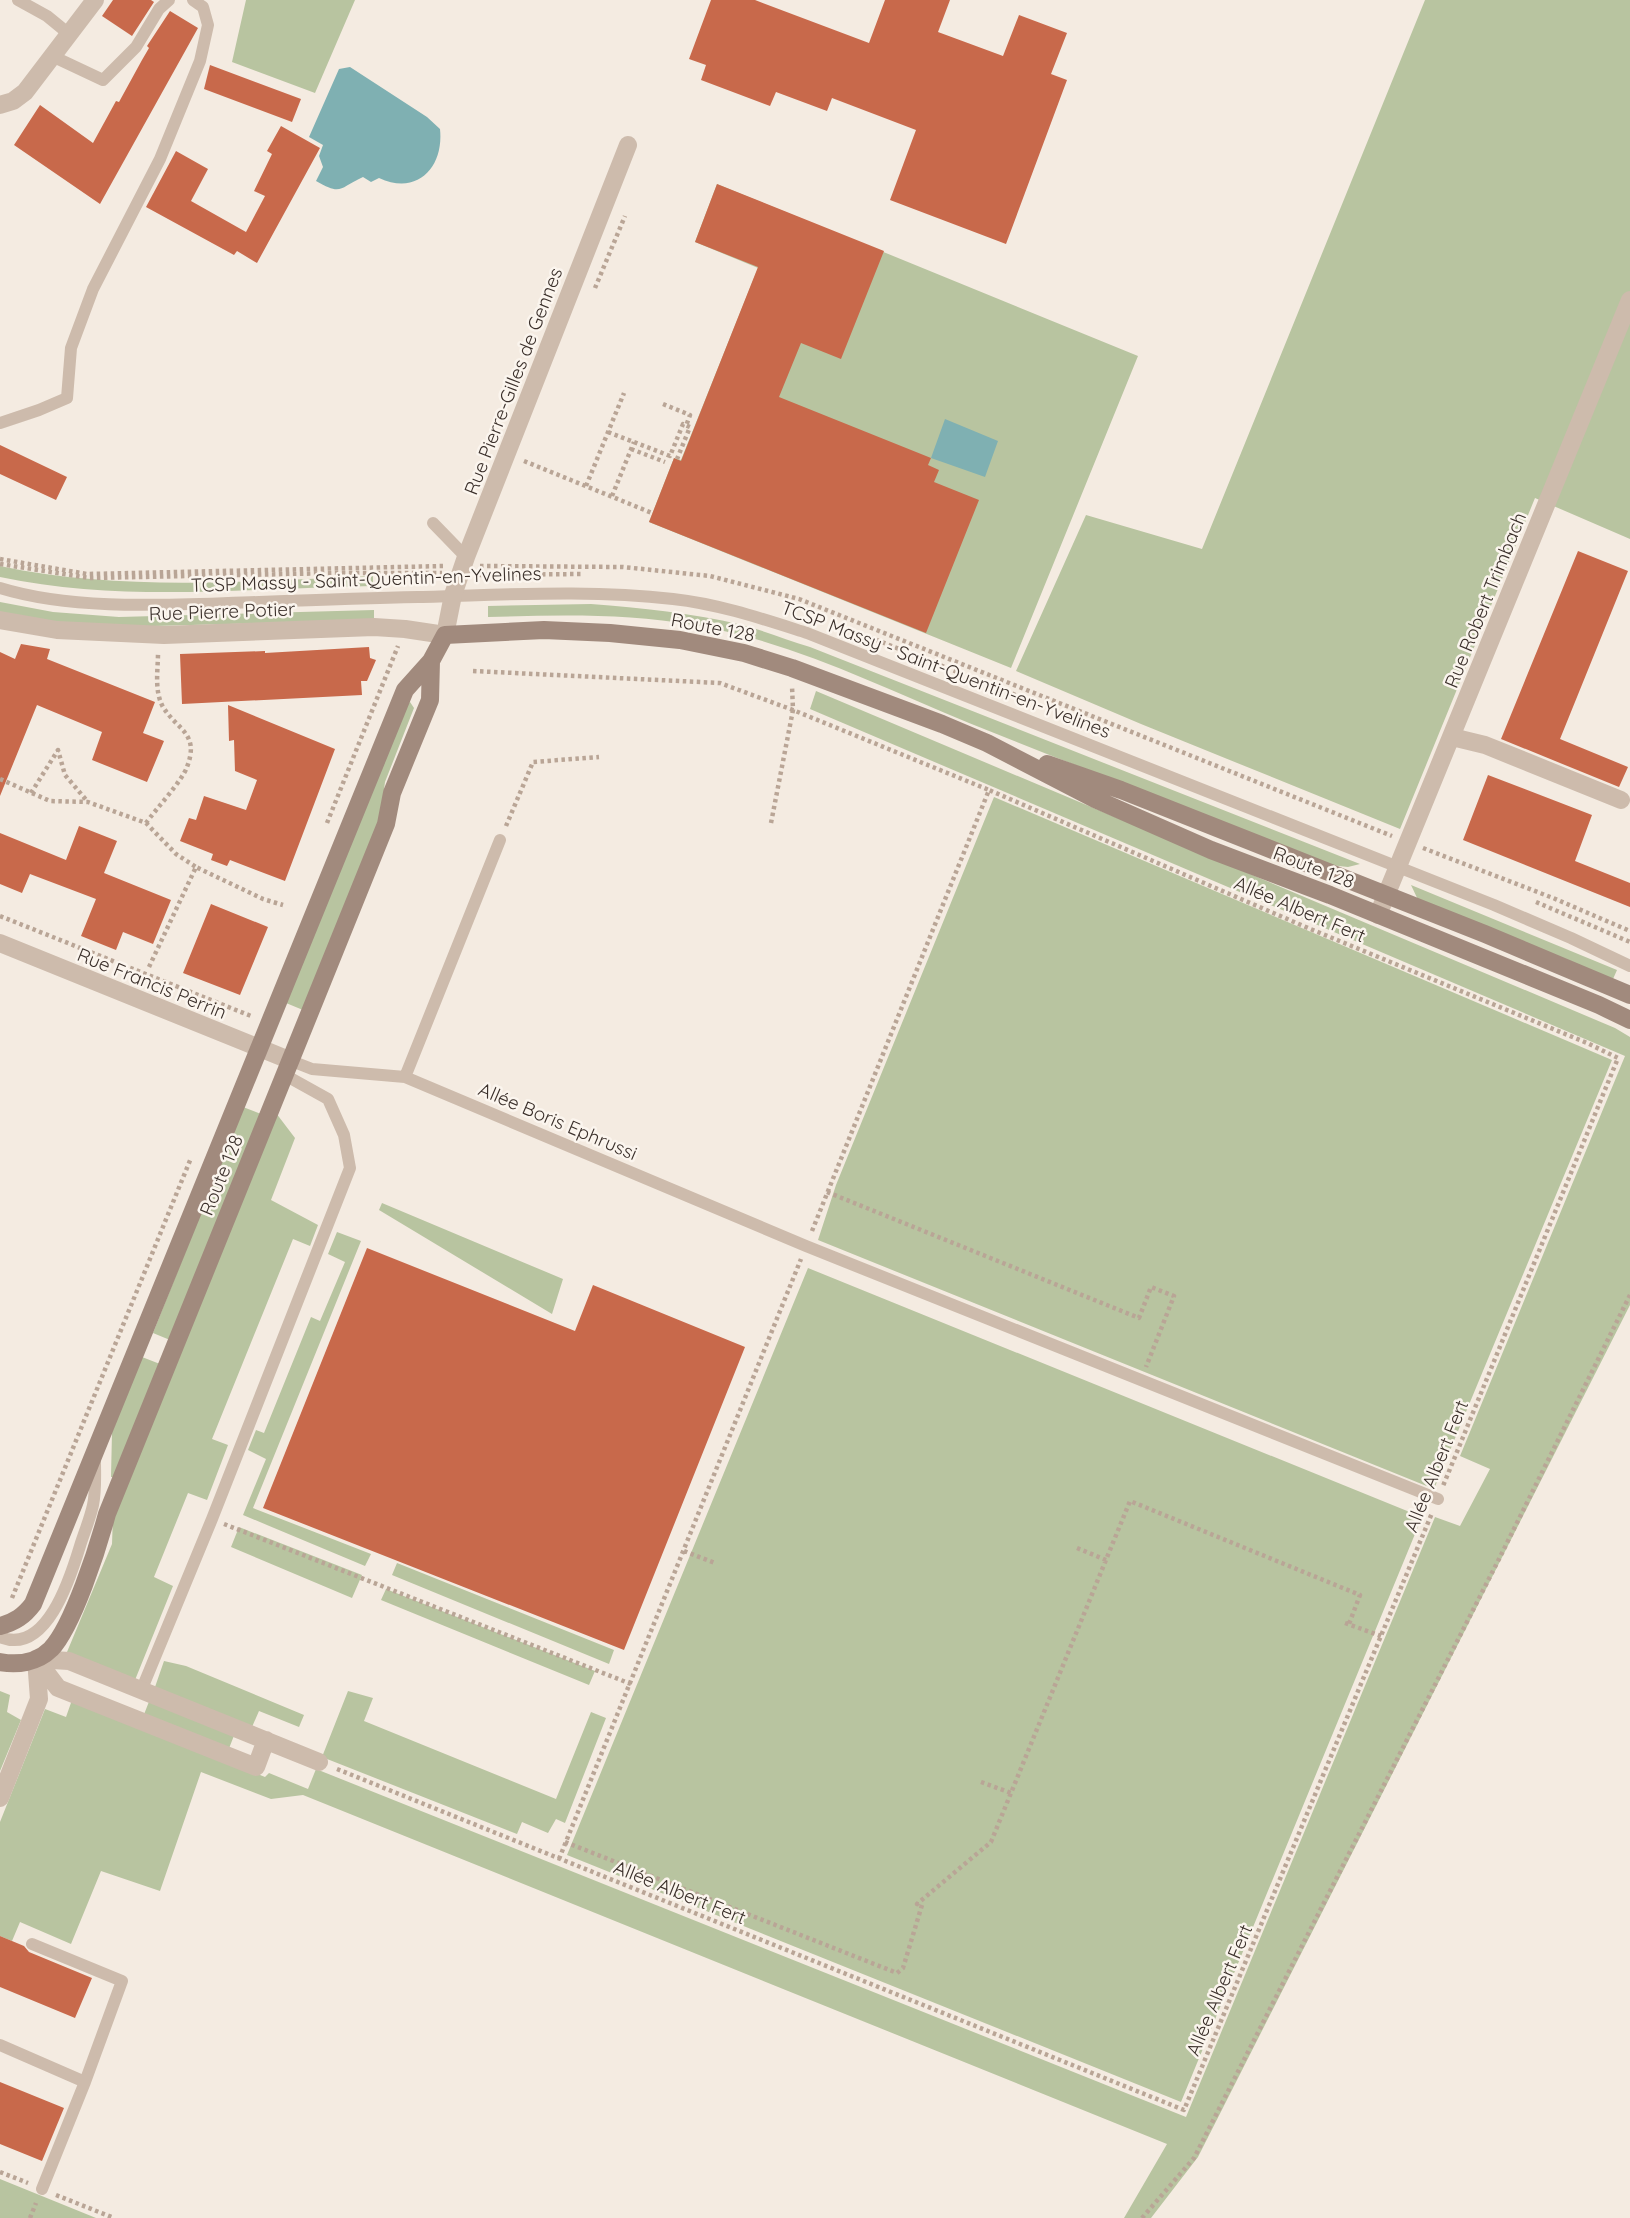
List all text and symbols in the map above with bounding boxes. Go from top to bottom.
street label: Rue Pierre-Gilles de Gennes [459,264,567,498]
street label: Rue Robert Trimbach [1439,509,1531,691]
street label: TCSP Massy - Saint-Quentin-en-Yvelines [190,561,542,597]
street label: TCSP Massy - Saint-Quentin-en-Yvelines [778,595,1114,743]
street label: Rue Pierre Potier [148,596,296,626]
street label: Route 128 [669,607,757,647]
street label: Route 128 [1270,841,1358,893]
street label: Allée Albert Fert [1231,871,1369,947]
street label: Rue Francis Perrin [74,942,230,1024]
street label: Allée Boris Ephrussi [475,1077,641,1165]
street label: Route 128 [194,1131,248,1219]
street label: Allée Albert Fert [1399,1396,1473,1536]
street label: Allée Albert Fert [610,1855,750,1929]
street label: Allée Albert Fert [1181,1921,1257,2059]

